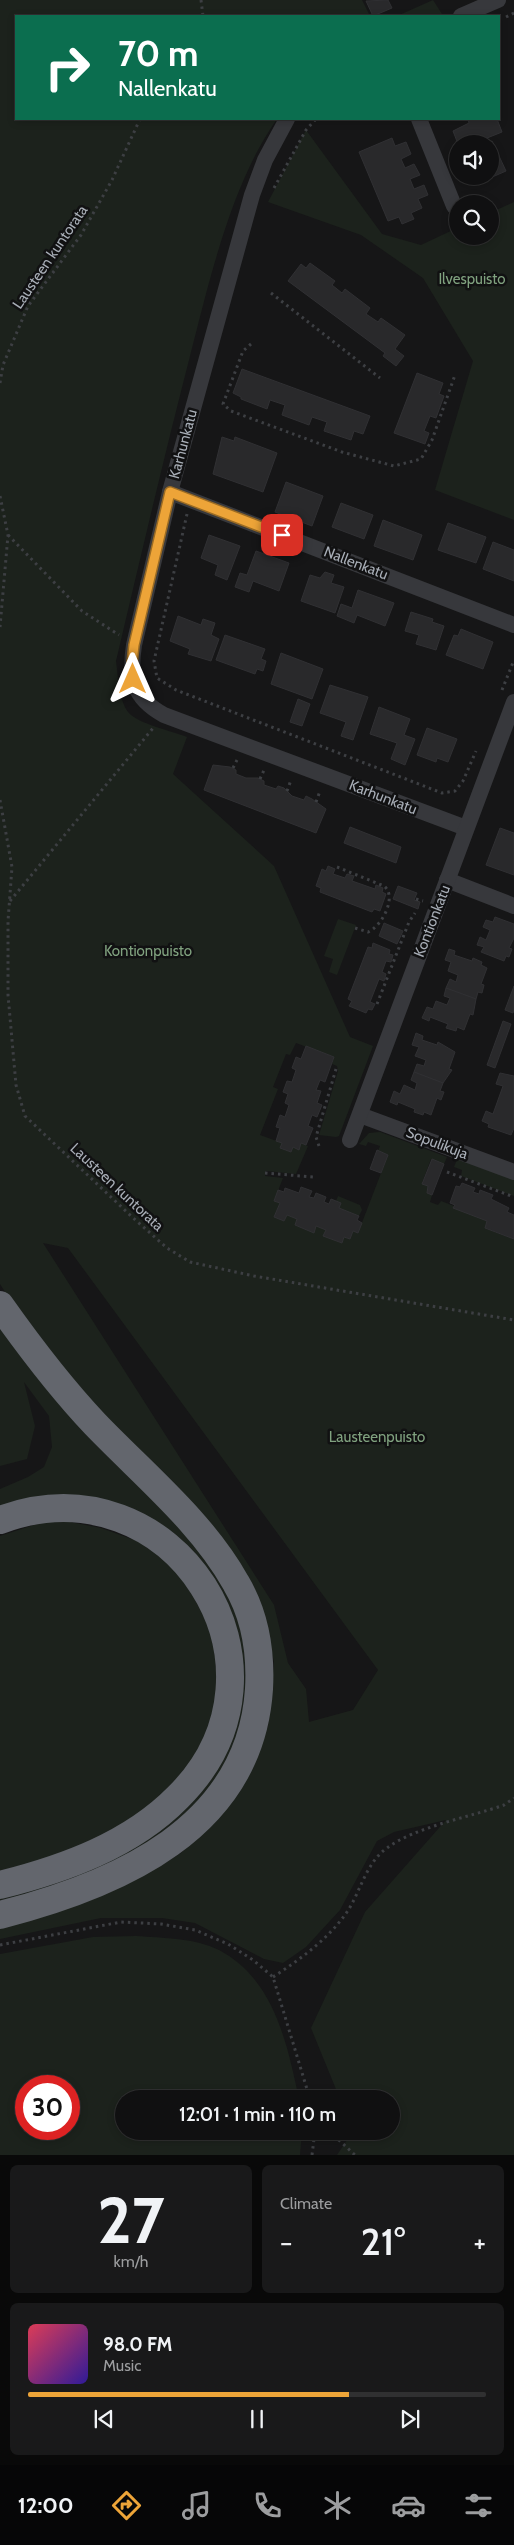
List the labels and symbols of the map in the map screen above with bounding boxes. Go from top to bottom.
street label: Lausteen kuntorata [9,201,92,312]
park label: Ilvespuisto [438,270,506,288]
street label: Karhunkatu [165,407,201,481]
pin [261,514,303,556]
street label: Nallenkatu [321,543,391,583]
position arrow [106,652,158,704]
street label: Karhunkatu [346,776,420,818]
street label: Kontionkatu [410,882,454,960]
park label: Kontionpuisto [104,942,192,960]
street label: Sopulikuja [403,1123,471,1163]
street label: Lausteen kuntorata [67,1139,168,1235]
park label: Lausteenpuisto [329,1428,425,1446]
speed limit sign: 30 [15,2075,80,2140]

